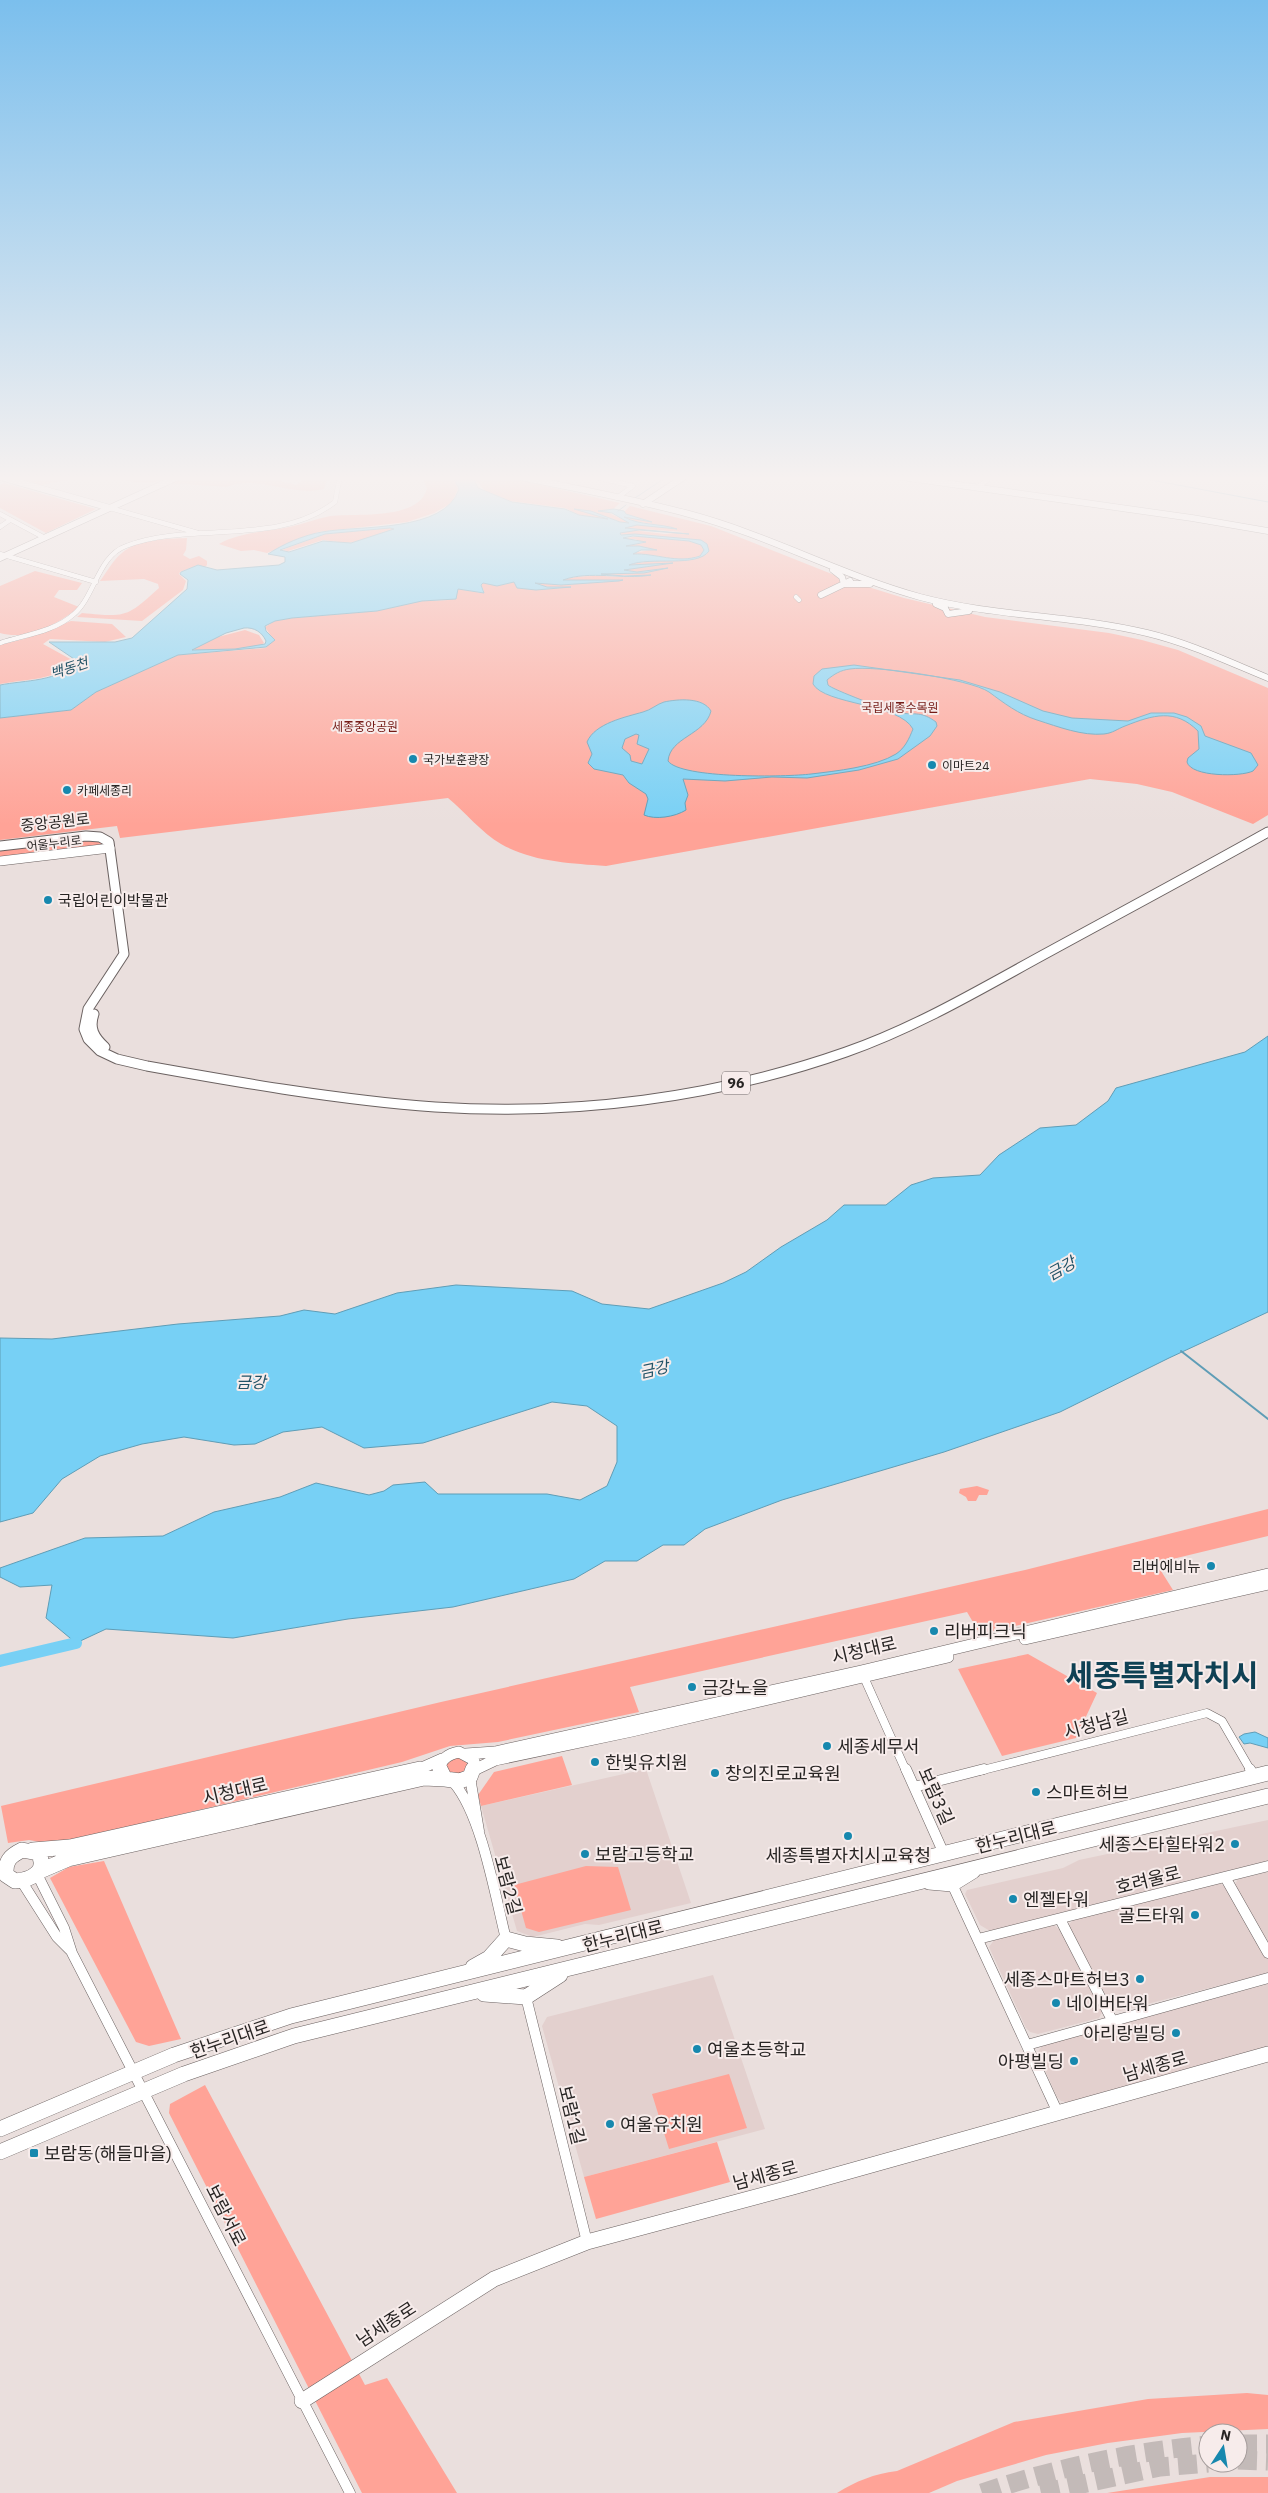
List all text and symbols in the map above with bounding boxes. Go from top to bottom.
water label: 백동천 [48,653,91,683]
park label: 국립세종수목원 [861,700,939,715]
park label: 세종중앙공원 [332,719,398,734]
place label: 국가보훈광장 [423,752,489,767]
marker: 국가보훈광장 [407,753,419,765]
place label: 이마트24 [942,758,990,773]
marker: 이마트24 [926,759,938,771]
place label: 카페세종리 [77,783,132,798]
marker: 카페세종리 [61,784,73,796]
street label: 중앙공원로 [20,809,90,835]
street label: 어울누리로 [26,832,82,854]
place label: 국립어린이박물관 [58,891,169,910]
marker: 국립어린이박물관 [42,894,54,906]
road number: 96 [722,1072,750,1094]
water label: 금강 [1043,1251,1081,1284]
water label: 금강 [637,1355,673,1382]
water label: 금강 [236,1372,268,1392]
place label: 리버에비뉴 [1132,1557,1201,1576]
marker: 리버에비뉴 [1205,1560,1217,1572]
place label: 리버피크닉 [944,1620,1027,1643]
marker: 리버피크닉 [928,1625,940,1637]
street label: 시청대로 [829,1631,899,1669]
district label: 세종특별자치시 [1065,1655,1259,1694]
place label: 금강노을 [702,1676,768,1699]
marker: 금강노을 [686,1681,698,1693]
street label: 시청남길 [1061,1704,1131,1744]
place label: 세종세무서 [837,1735,920,1758]
marker: 세종세무서 [821,1740,833,1752]
place label: 한빛유치원 [605,1751,688,1774]
marker: 한빛유치원 [589,1756,601,1768]
place label: 창의진로교육원 [725,1762,841,1785]
street label: 보람3길 [913,1764,959,1828]
marker: 창의진로교육원 [709,1767,721,1779]
street label: 시청대로 [200,1772,270,1810]
place label: 스마트허브 [1046,1781,1129,1804]
marker: 스마트허브 [1030,1786,1042,1798]
street label: 한누리대로 [973,1816,1059,1858]
marker: 세종특별자치시교육청 [842,1830,854,1842]
place label: 세종스타힐타워2 [1098,1833,1225,1856]
marker: 세종스타힐타워2 [1229,1838,1241,1850]
place label: 보람고등학교 [595,1843,694,1866]
place label: 세종특별자치시교육청 [765,1844,931,1867]
marker: 보람고등학교 [579,1848,591,1860]
street label: 보람2길 [489,1853,527,1917]
street label: 호려울로 [1113,1861,1183,1899]
place label: 엔젤타워 [1023,1888,1089,1911]
marker: 엔젤타워 [1007,1893,1019,1905]
place label: 골드타워 [1119,1904,1185,1927]
marker: 골드타워 [1189,1909,1201,1921]
street label: 한누리대로 [580,1915,666,1957]
place label: 세종스마트허브3 [1003,1968,1130,1991]
marker: 세종스마트허브3 [1134,1973,1146,1985]
place label: 네이버타워 [1066,1992,1149,2015]
marker: 네이버타워 [1050,1997,1062,2009]
street label: 한누리대로 [187,2015,273,2063]
place label: 아리랑빌딩 [1083,2022,1166,2045]
marker: 아리랑빌딩 [1170,2027,1182,2039]
place label: 여울초등학교 [707,2038,806,2061]
marker: 여울초등학교 [691,2043,703,2055]
street label: 남세종로 [1120,2046,1190,2086]
place label: 아평빌딩 [998,2050,1064,2073]
marker: 아평빌딩 [1068,2055,1080,2067]
street label: 보람1길 [554,2083,590,2147]
place label: 여울유치원 [620,2113,703,2136]
marker: 여울유치원 [604,2118,616,2130]
place label: 보람동(해들마을) [44,2142,172,2165]
marker: 보람동(해들마을) [28,2147,40,2159]
street label: 남세종로 [730,2155,800,2195]
street label: 보람서로 [201,2180,251,2250]
street label: 남세종로 [352,2296,420,2352]
north arrow [1198,2423,1248,2473]
text: N [1219,2425,1233,2445]

